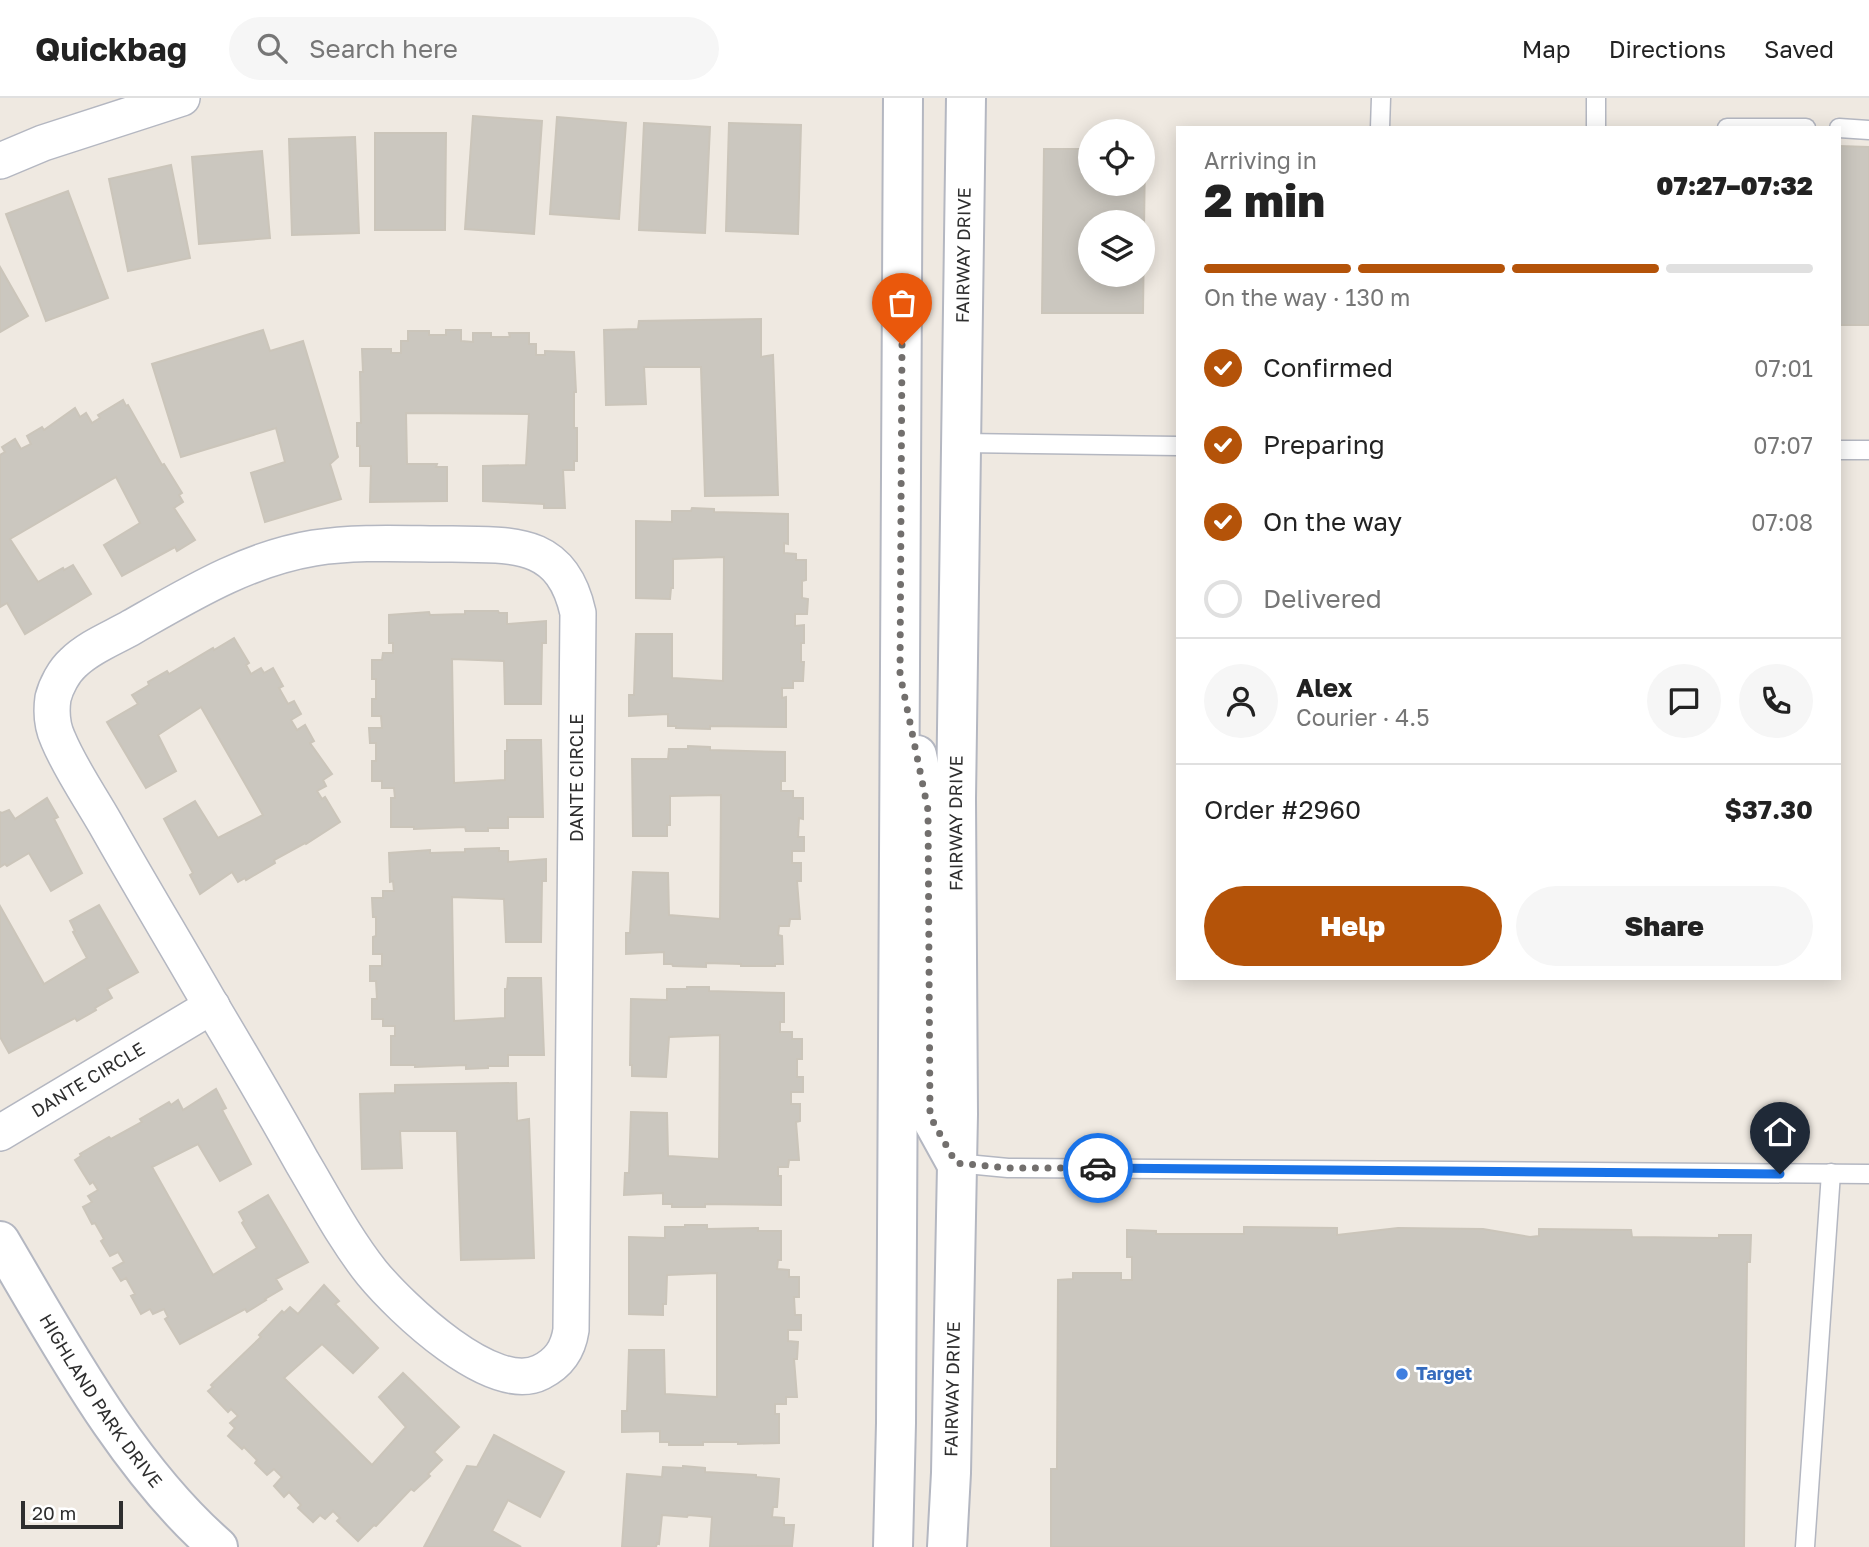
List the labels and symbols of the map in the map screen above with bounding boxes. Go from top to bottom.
street label: FAIRWAY DRIVE [951,187,975,323]
pin [872,273,932,345]
street label: DANTE CIRCLE [565,714,587,842]
street label: FAIRWAY DRIVE [944,755,967,891]
street label: DANTE CIRCLE [27,1037,149,1122]
pin [1750,1102,1810,1174]
courier [1063,1133,1133,1203]
street label: HIGHLAND PARK DRIVE [35,1310,167,1492]
street label: FAIRWAY DRIVE [939,1321,964,1457]
place label: Target [1416,1362,1472,1384]
marker: Target [1394,1366,1410,1382]
scale bar [21,1498,122,1530]

